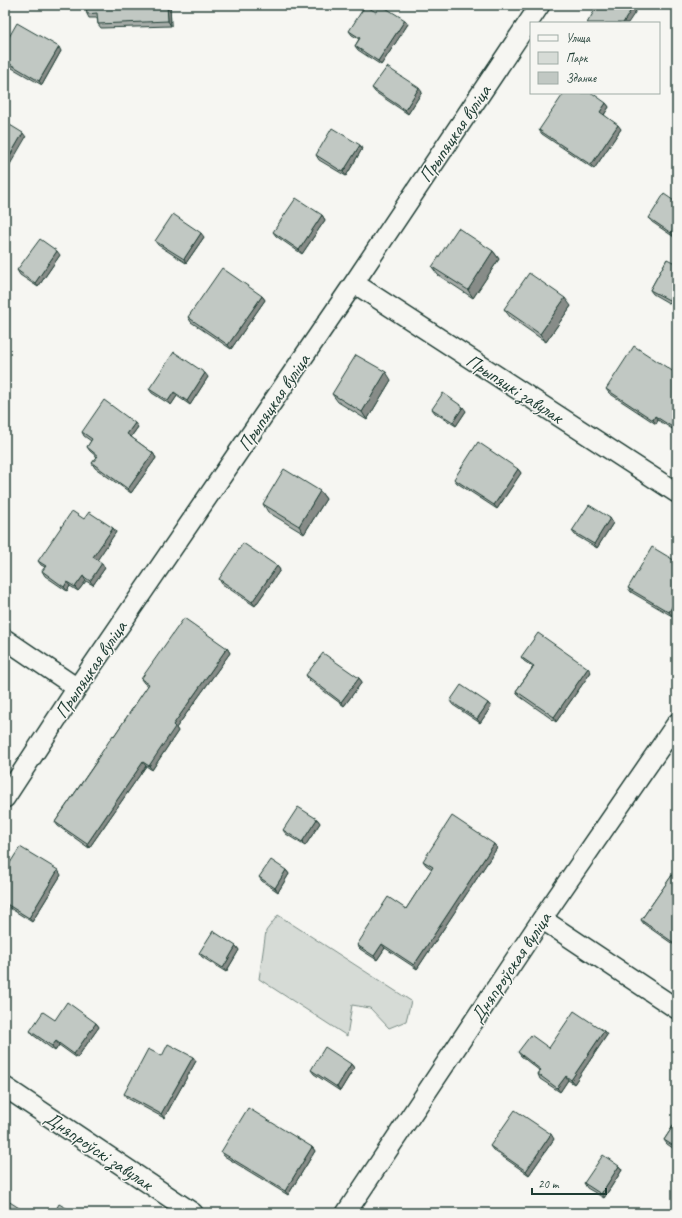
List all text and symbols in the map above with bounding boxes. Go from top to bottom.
legend [530,22,660,94]
text: Улица [566,30,591,46]
text: Парк [566,50,589,66]
text: Здание [566,70,597,86]
street label: Прыпяцкая вуліца [413,79,497,187]
street label: Прыпяцкая вуліца [232,348,316,456]
street label: Прыпяцкі завулак [461,349,569,430]
street label: Прыпяцкая вуліца [49,615,133,723]
street label: Дняпроўская вуліца [465,906,558,1027]
street label: Дняпроўскі завулак [40,1106,159,1197]
scale bar [532,1170,606,1196]
text: 20 m [538,1176,560,1192]

